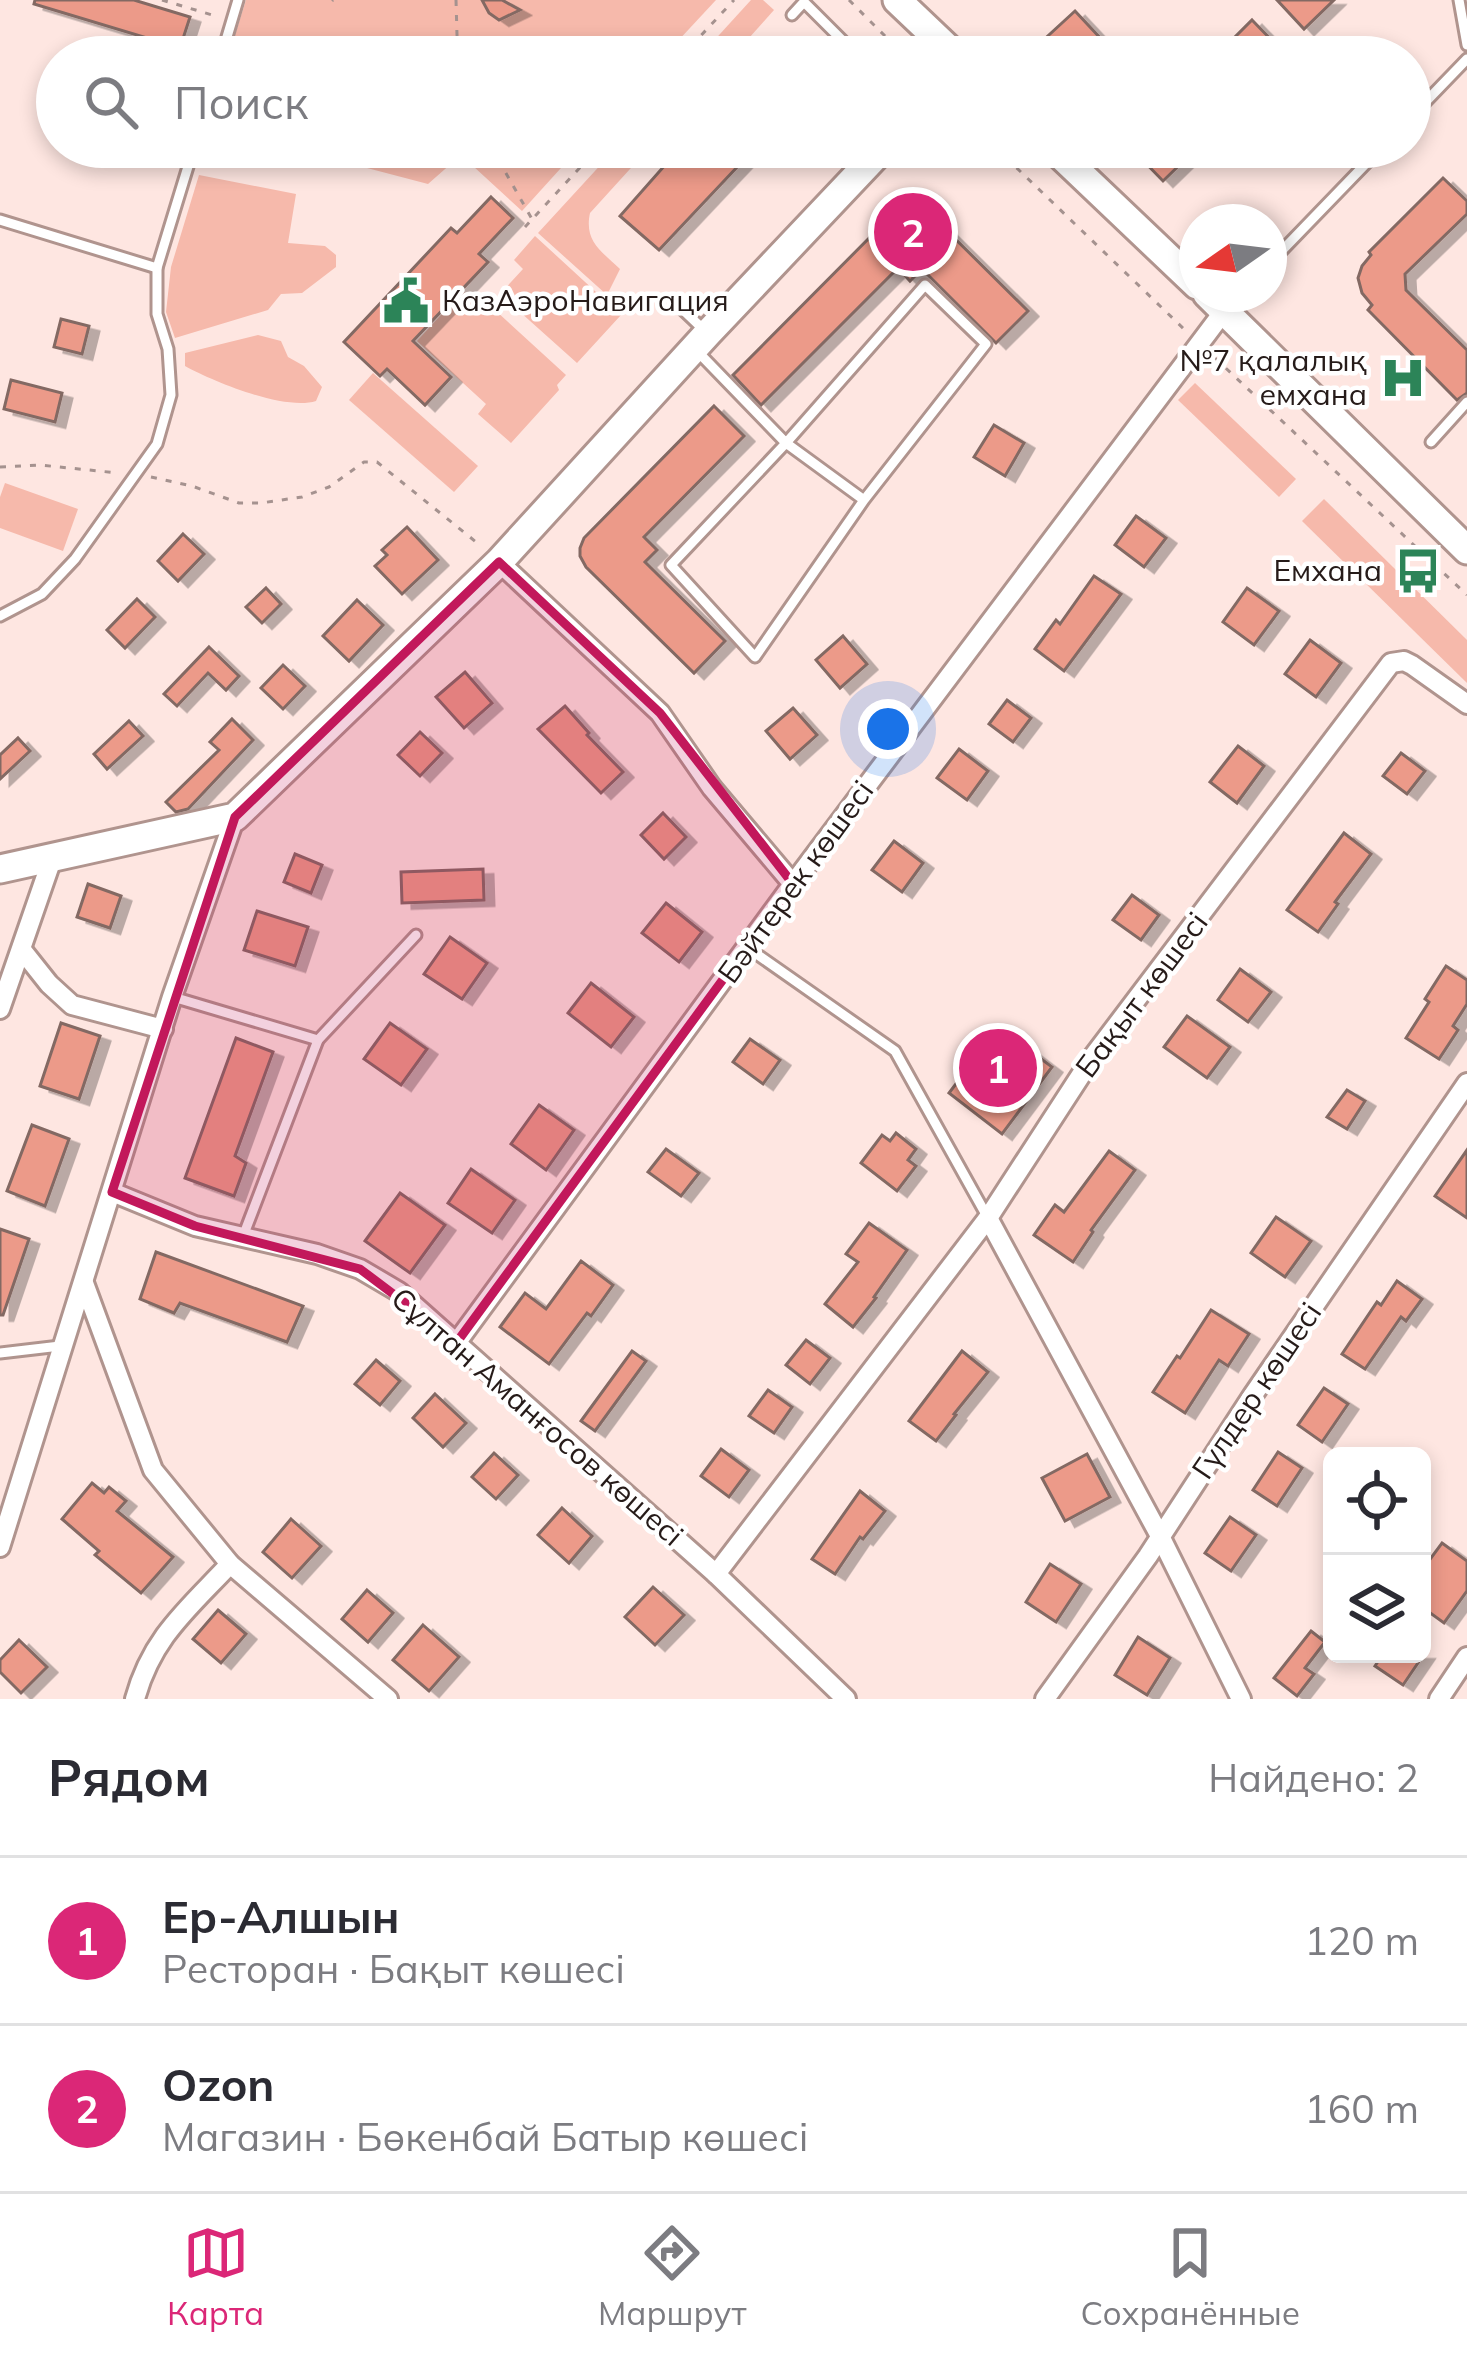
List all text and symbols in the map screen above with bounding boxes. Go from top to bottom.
search box [36,36,1431,168]
icon: search [78,69,144,135]
text: Поиск [174,74,308,130]
pin: 2 [874,187,952,277]
north arrow [1179,204,1287,312]
public building icon: КазАэроНавигация [381,276,431,326]
place label: КазАэроНавигация [442,281,729,319]
place label: №7 қалалық емхана [1180,341,1367,413]
hospital icon: №7 қалалық емхана [1378,353,1428,403]
bus stop icon: Емхана [1393,546,1443,596]
place label: Емхана [1273,551,1382,589]
your location [858,699,918,759]
street label: Бәйтерек көшесі [709,773,881,990]
street label: Бақыт көшесі [1067,904,1216,1085]
pin: 1 [959,1023,1037,1113]
street label: Сұлтан Аманғосов көшесі [384,1279,692,1554]
street label: Гүлдер көшесі [1183,1295,1329,1486]
map controls [1323,1447,1431,1663]
button: locate [1323,1447,1431,1555]
button: layers [1323,1555,1431,1663]
text: Рядом [48,1745,210,1809]
text: Найдено: 2 [1208,1753,1419,1802]
text: Ер-Алшын [162,1888,400,1944]
text: 1 [75,1916,99,1965]
text: 120 m [1304,1916,1419,1965]
text: Ресторан · Бақыт көшесі [162,1944,625,1993]
text: Ozon [162,2056,274,2112]
text: 2 [75,2084,99,2133]
text: 160 m [1304,2084,1419,2133]
text: Магазин · Бөкенбай Батыр көшесі [162,2112,808,2161]
tab: Карта [167,2220,264,2333]
tab: Маршрут [598,2220,746,2333]
tab: Сохранённые [1080,2220,1300,2333]

